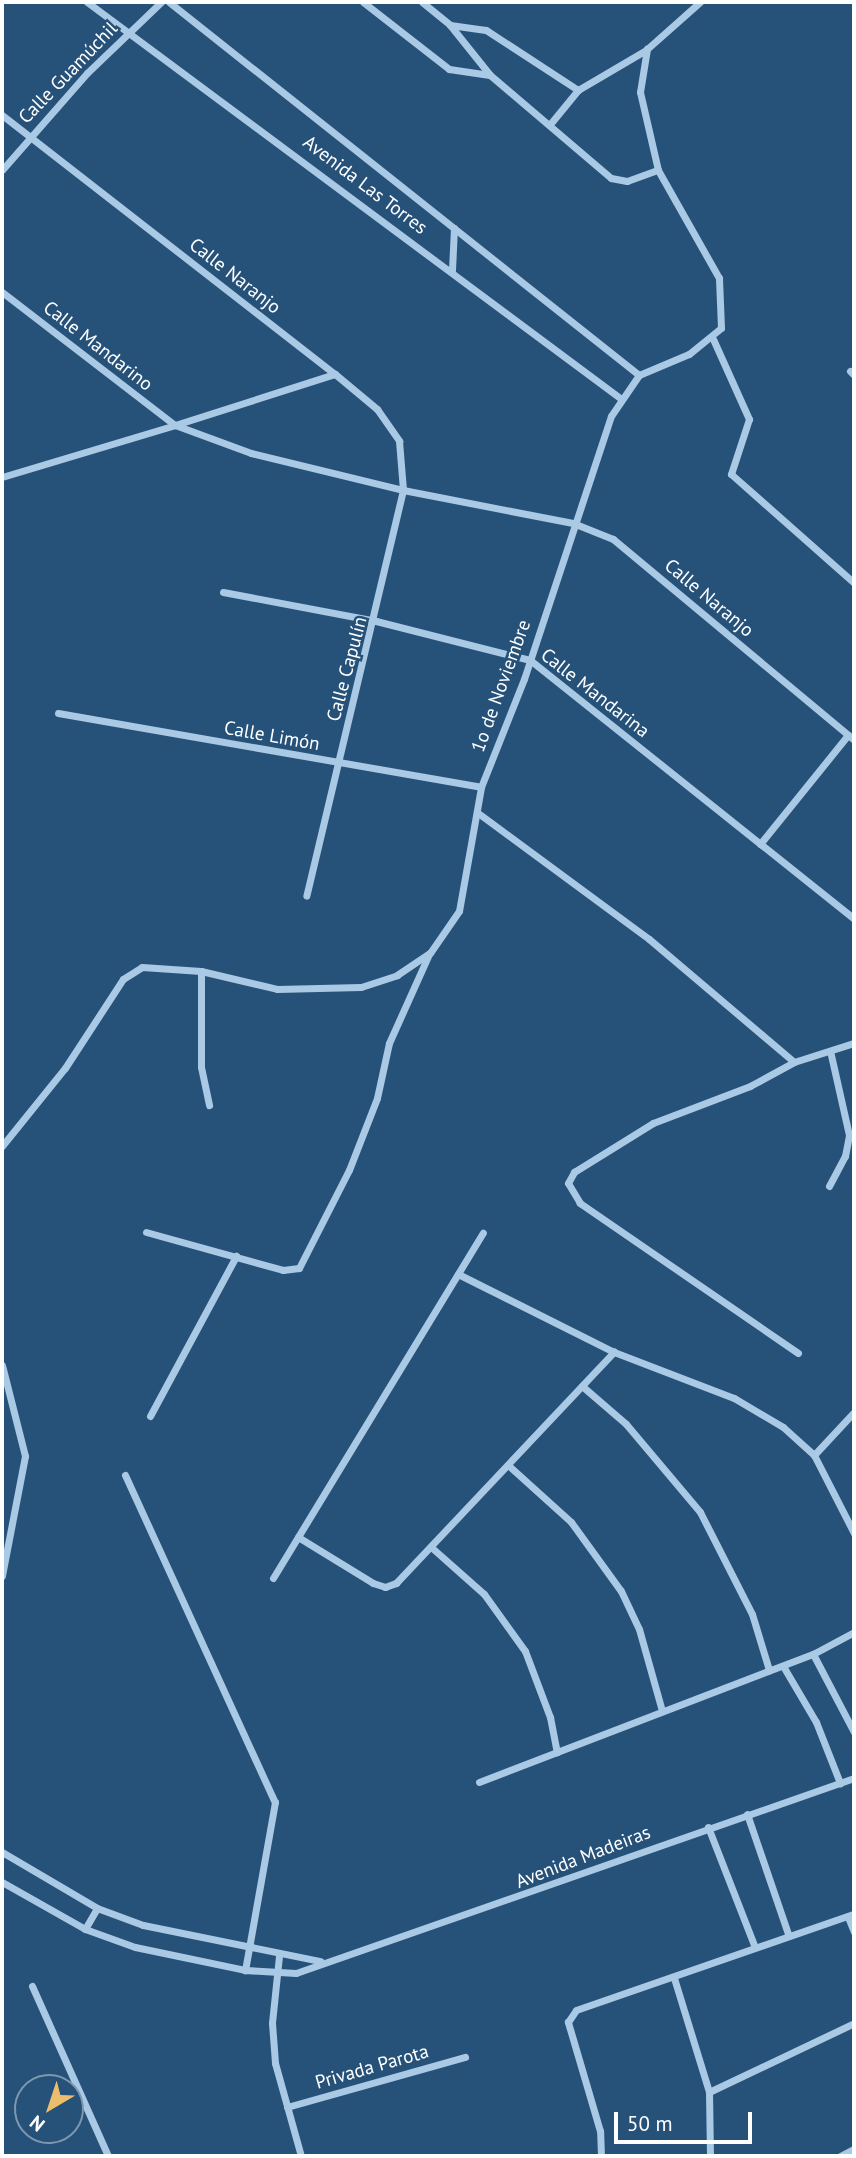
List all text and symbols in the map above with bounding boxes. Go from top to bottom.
street label: Calle Guamúchil [14,17,122,129]
street label: Avenida Las Torres [298,131,432,239]
street label: Calle Naranjo [185,233,285,319]
street label: Calle Mandarino [39,296,157,396]
street label: Calle Naranjo [660,554,758,642]
street label: Calle Capulín [322,614,372,724]
street label: 1o de Noviembre [467,617,535,755]
street label: Calle Mandarina [536,643,654,743]
street label: Calle Limón [222,716,322,756]
street label: Avenida Madeiras [512,1821,654,1893]
street label: Privada Parota [313,2040,431,2094]
north arrow [14,2074,84,2144]
scale bar [618,2098,756,2142]
text: 50 m [627,2110,673,2137]
text: N [25,2111,49,2137]

